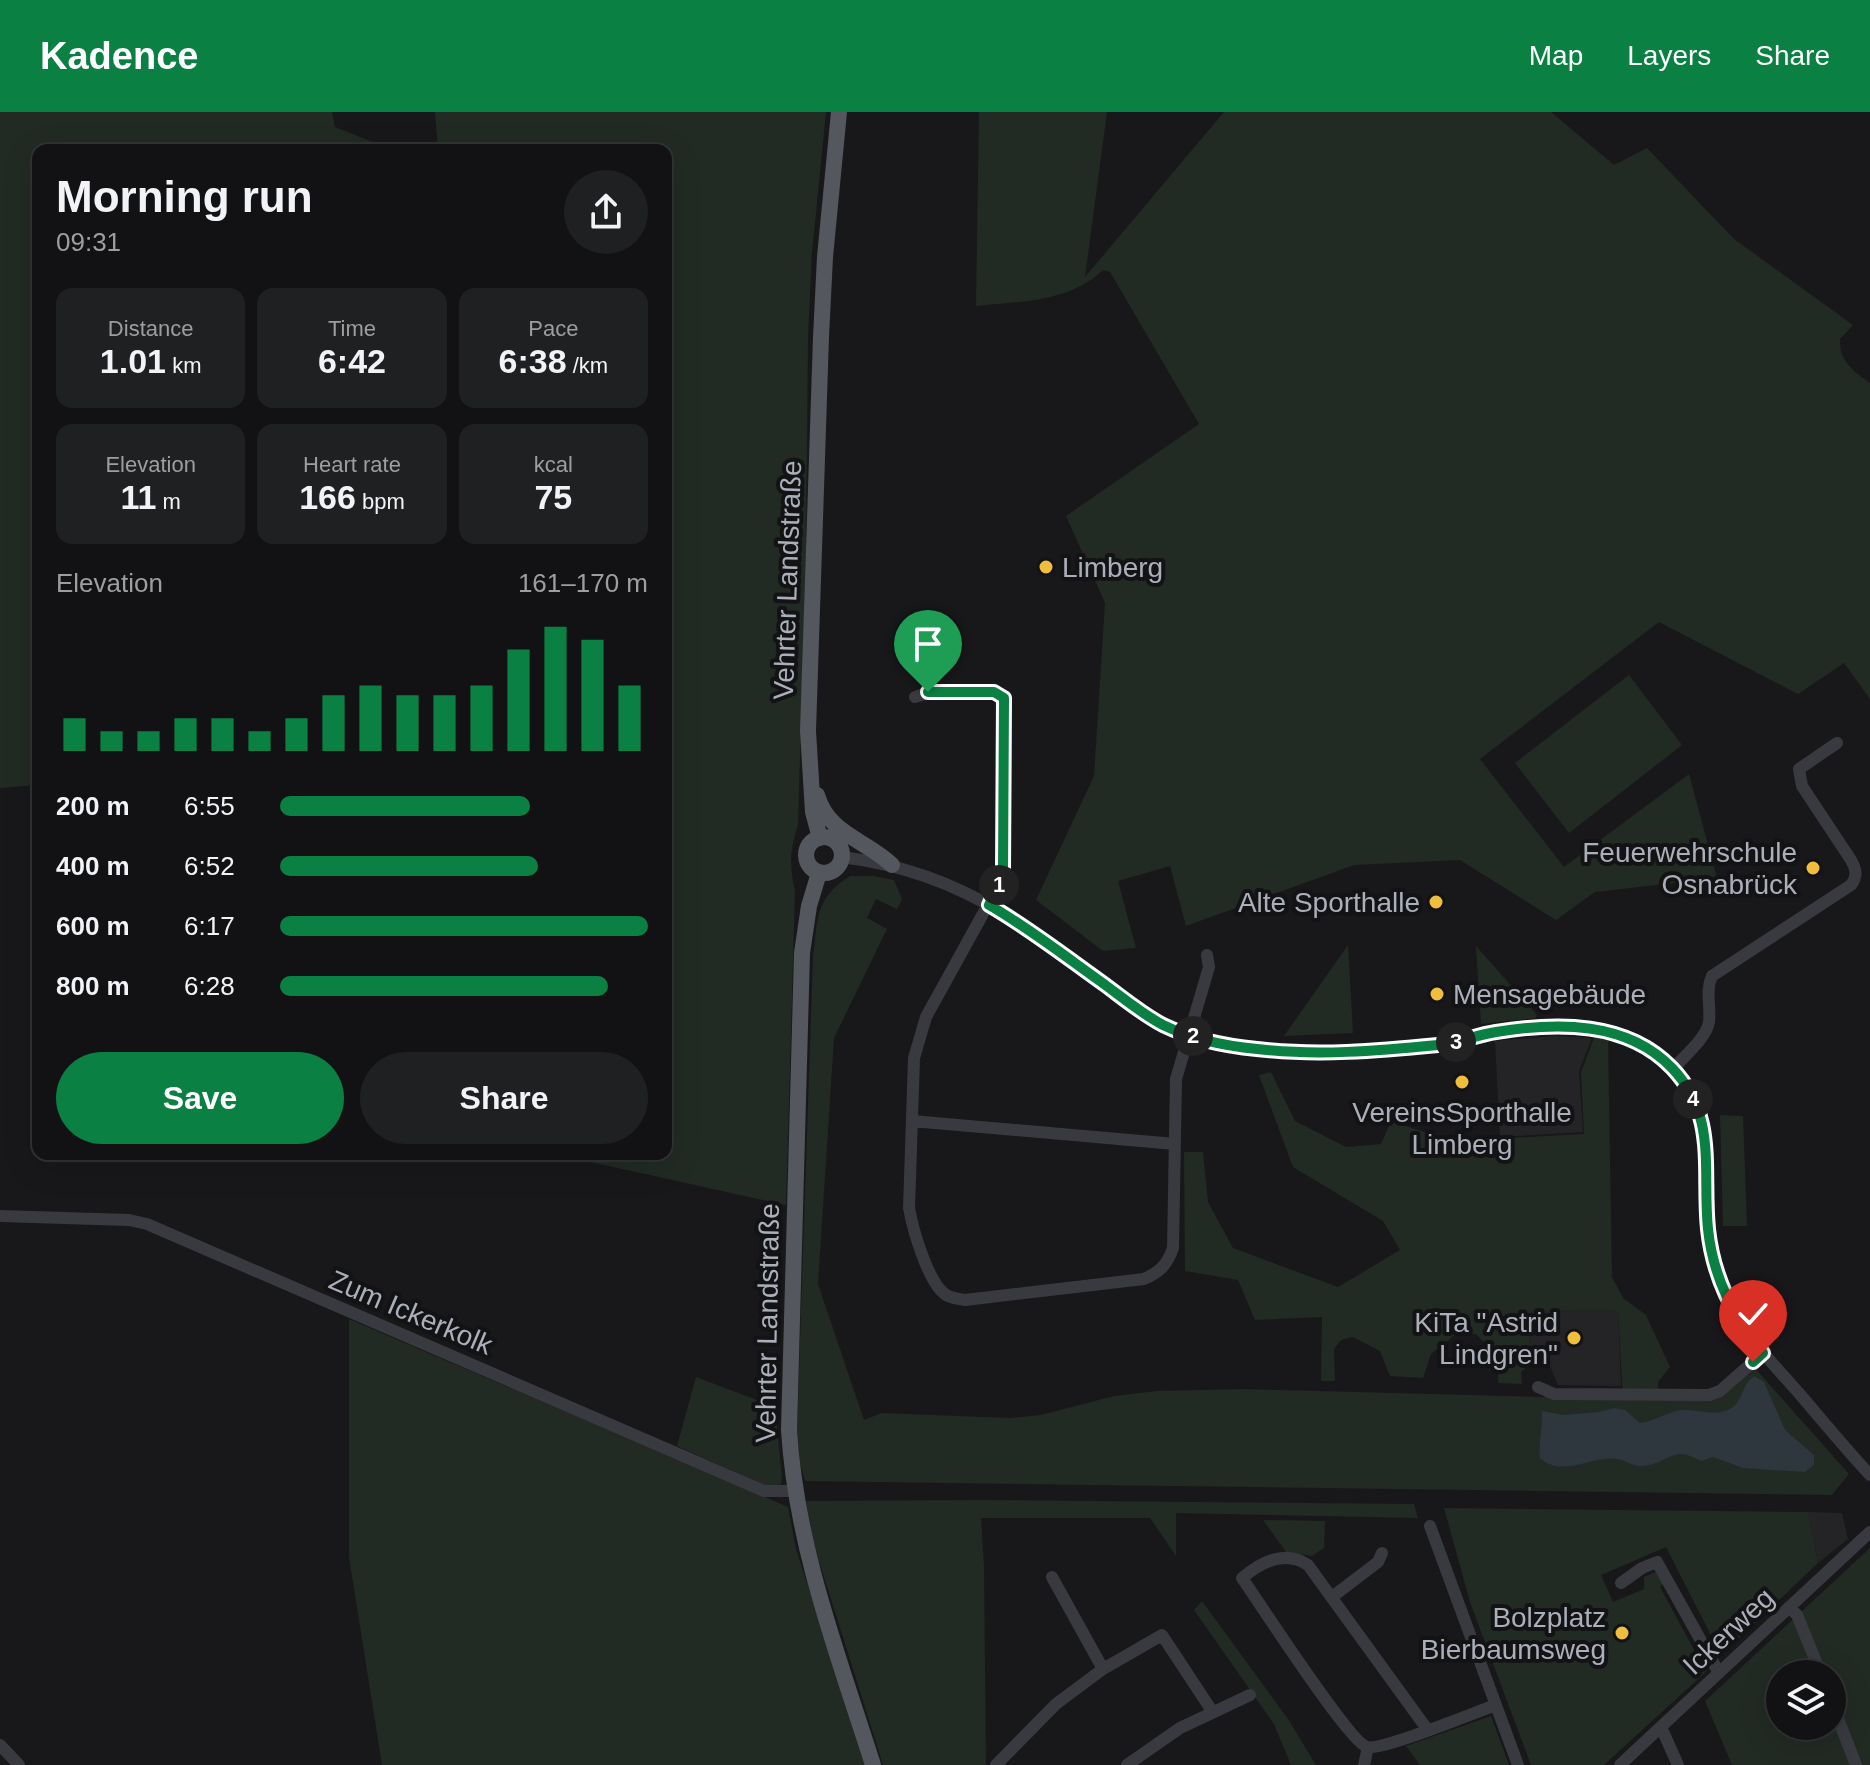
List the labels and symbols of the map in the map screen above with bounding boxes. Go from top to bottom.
street label: Vehrter Landstraße [768,460,807,700]
place label: Limberg [1062,552,1163,583]
marker: Limberg [1037,558,1055,576]
pin [894,610,962,692]
place label: Feuerwehrschule Osnabrück [1582,837,1798,900]
marker: Feuerwehrschule Osnabrück [1804,859,1822,877]
pin: 1 [979,865,1019,905]
place label: Alte Sporthalle [1238,887,1420,918]
marker: Alte Sporthalle [1427,893,1445,911]
place label: Mensagebäude [1453,979,1646,1010]
marker: Mensagebäude [1428,985,1446,1003]
pin: 2 [1173,1016,1213,1056]
pin: 3 [1436,1022,1476,1062]
marker: VereinsSporthalle Limberg [1453,1073,1471,1091]
pin: 4 [1673,1079,1713,1119]
place label: VereinsSporthalle Limberg [1352,1097,1572,1160]
street label: Vehrter Landstraße [750,1203,785,1443]
street label: Zum Ickerkolk [325,1264,498,1361]
pin [1719,1280,1787,1362]
place label: KiTa "Astrid Lindgren" [1414,1307,1558,1370]
marker: KiTa "Astrid Lindgren" [1565,1329,1583,1347]
street label: Ickerweg [1677,1582,1780,1681]
place label: Bolzplatz Bierbaumsweg [1421,1602,1606,1665]
marker: Bolzplatz Bierbaumsweg [1613,1624,1631,1642]

